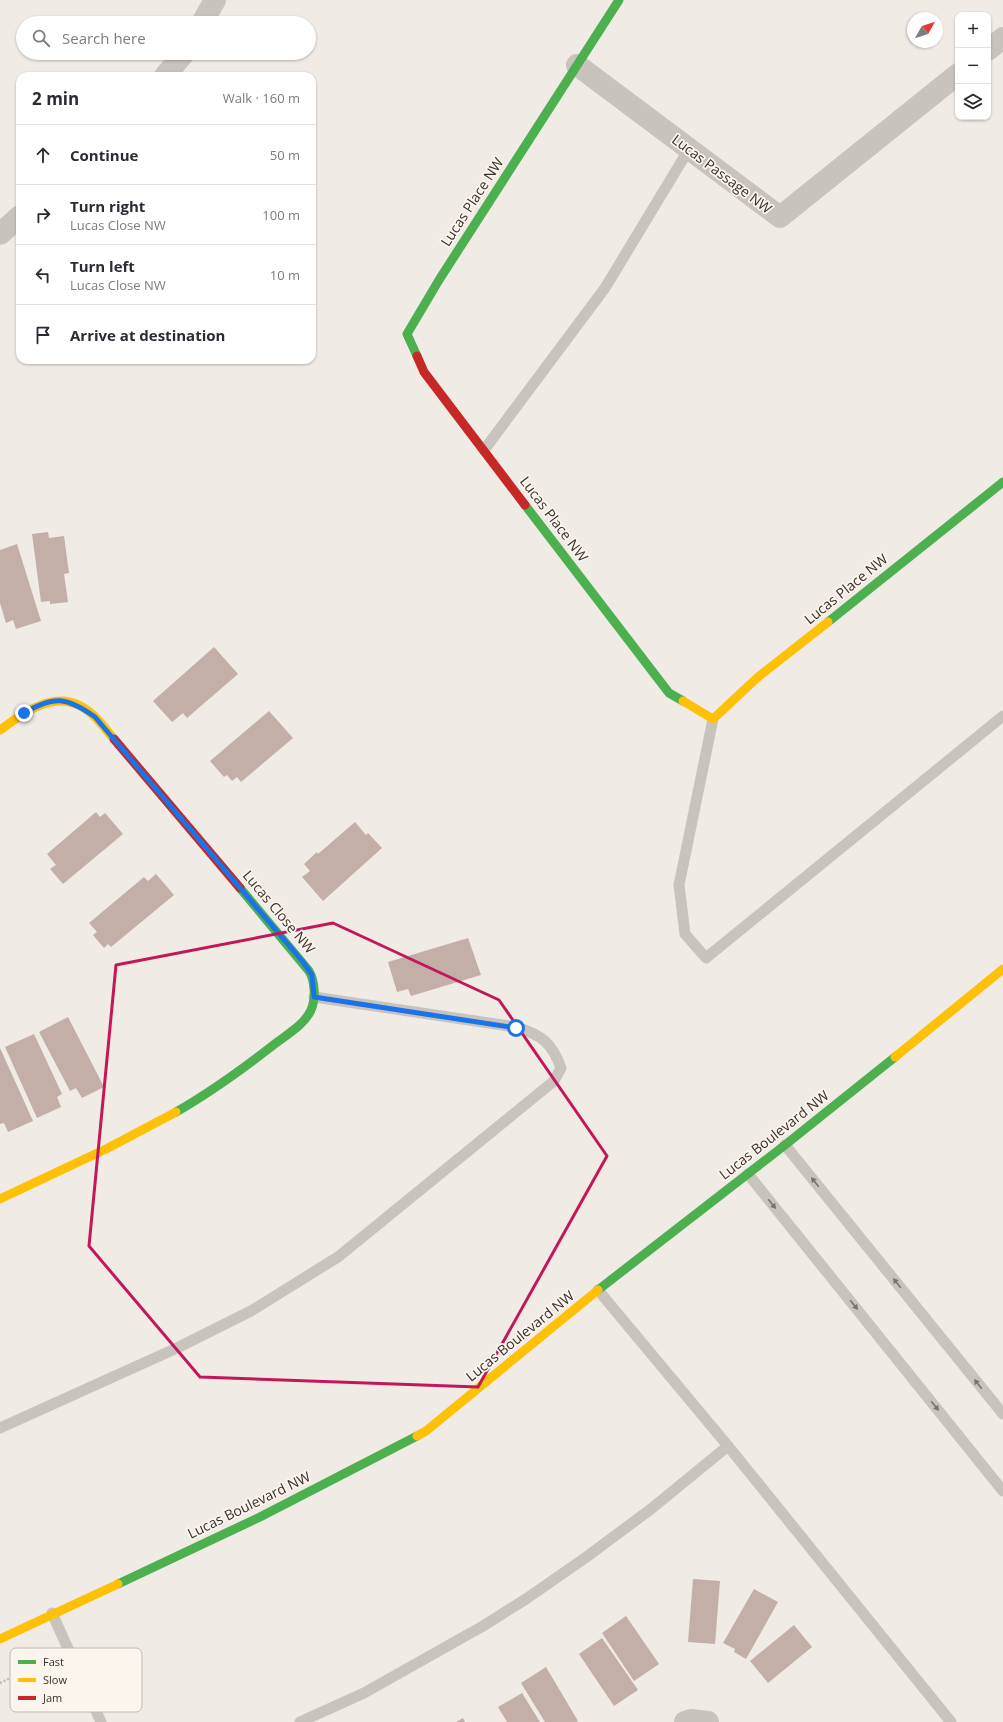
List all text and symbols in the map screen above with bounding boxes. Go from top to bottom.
north arrow [907,12,943,48]
map controls [955,12,991,120]
button: + [955,12,991,48]
search box [16,16,316,60]
icon: search [30,27,52,49]
text: Search here [62,28,146,48]
button: − [955,48,991,84]
button: layers [955,84,991,120]
text: 2 min [32,87,79,110]
text: Walk · 160 m [223,89,300,107]
street label: Lucas Passage NW [668,130,776,218]
icon: ahead [32,144,54,166]
text: Continue [70,145,138,165]
text: 50 m [270,146,300,164]
street label: Lucas Place NW [436,154,507,250]
text: Turn right [70,196,145,216]
icon: right [32,204,54,226]
text: 100 m [262,206,300,224]
text: Lucas Close NW [70,216,166,234]
text: Turn left [70,256,135,276]
icon: left [32,264,54,286]
text: 10 m [270,266,300,284]
text: Lucas Close NW [70,276,166,294]
icon: arrive [32,324,54,346]
text: Arrive at destination [70,325,225,345]
street label: Lucas Place NW [516,472,593,565]
street label: Lucas Place NW [800,549,891,628]
route end [15,704,33,722]
street label: Lucas Close NW [239,866,320,957]
route start [507,1019,525,1037]
street label: Lucas Boulevard NW [715,1086,833,1183]
one-way arrow [810,1176,819,1187]
one-way arrow [768,1198,776,1209]
one-way arrow [892,1277,901,1288]
street label: Lucas Boulevard NW [462,1286,578,1385]
one-way arrow [849,1300,858,1311]
one-way arrow [974,1378,983,1389]
one-way arrow [931,1401,939,1412]
street label: Lucas Boulevard NW [184,1467,313,1543]
legend [10,1648,142,1712]
text: Fast [43,1654,64,1669]
text: Slow [43,1672,67,1687]
text: Jam [42,1690,62,1705]

